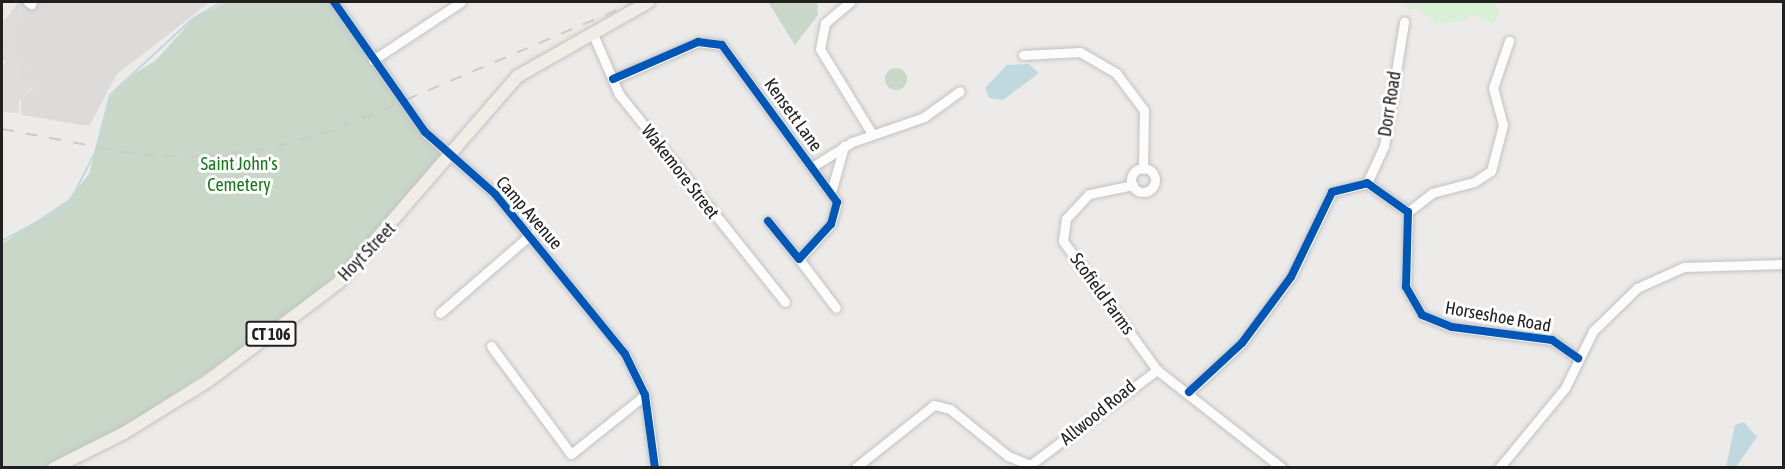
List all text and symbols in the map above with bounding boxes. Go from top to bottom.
street label: Dorr Road [1374,70,1406,138]
street label: Kensett Lane [759,74,827,156]
street label: Wakemore Street [637,121,723,223]
park label: Saint John's Cemetery [200,154,278,196]
street label: Camp Avenue [491,172,567,254]
street label: Hoyt Street [334,218,400,286]
street label: Scofield Farms [1065,249,1139,339]
street label: Horseshoe Road [1443,297,1553,337]
road number: CT 106 [246,321,296,347]
street label: Allwood Road [1056,376,1140,450]

